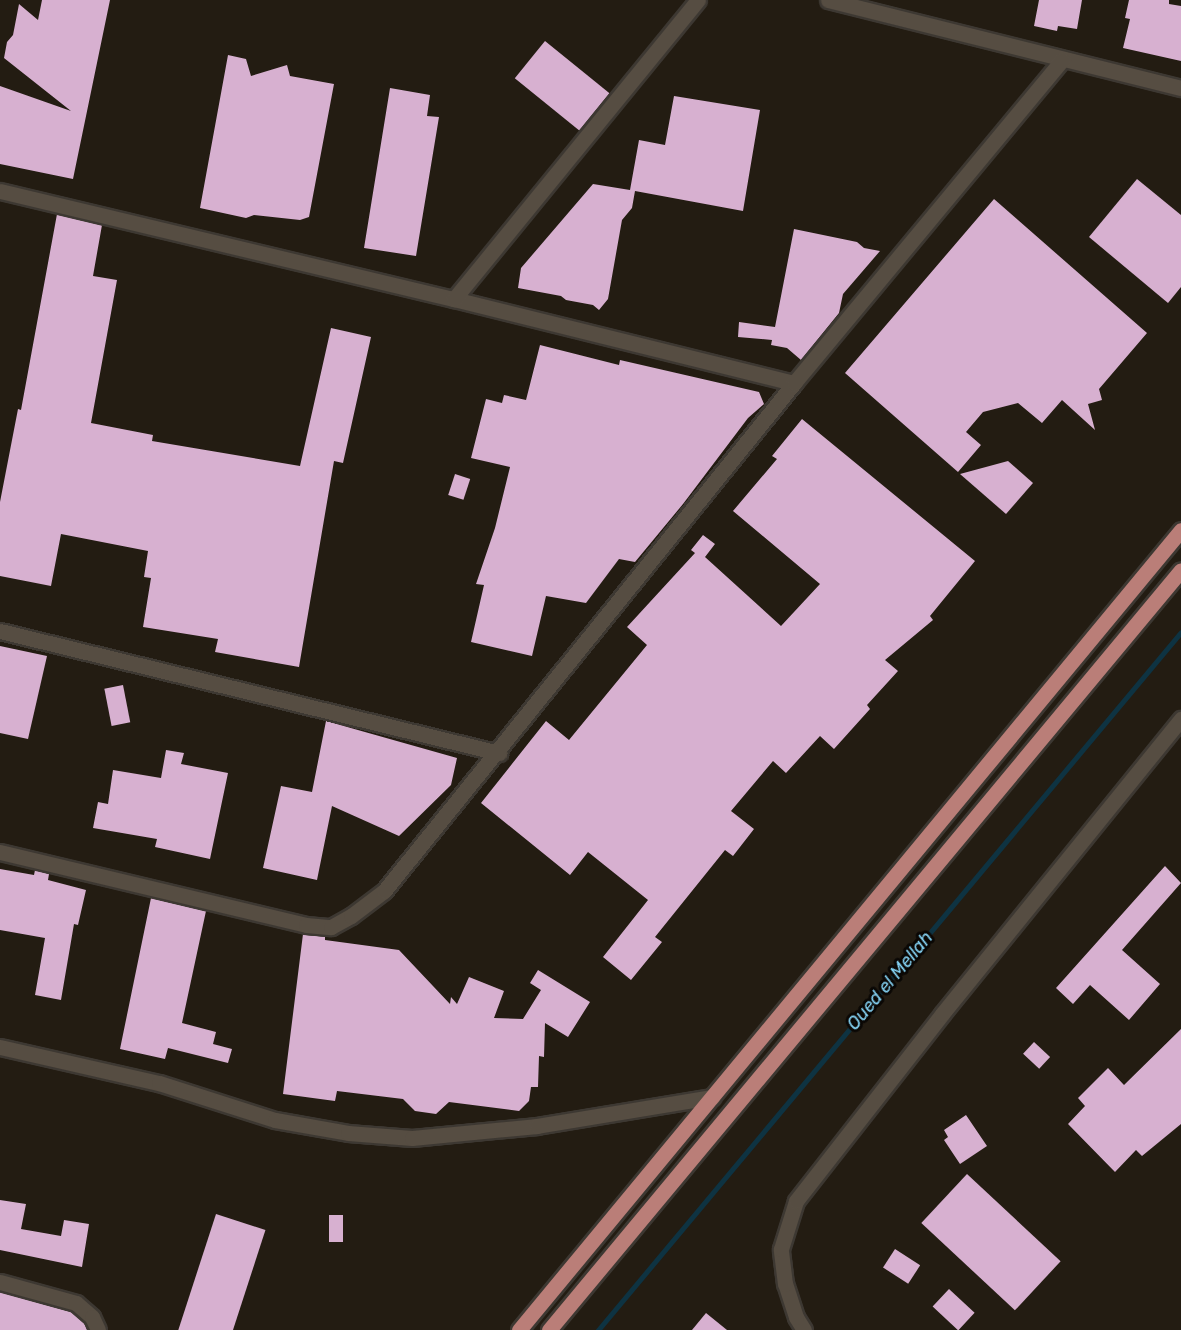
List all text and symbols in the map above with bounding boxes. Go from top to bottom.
water label: Oued el Mellah [843,927,937,1035]

